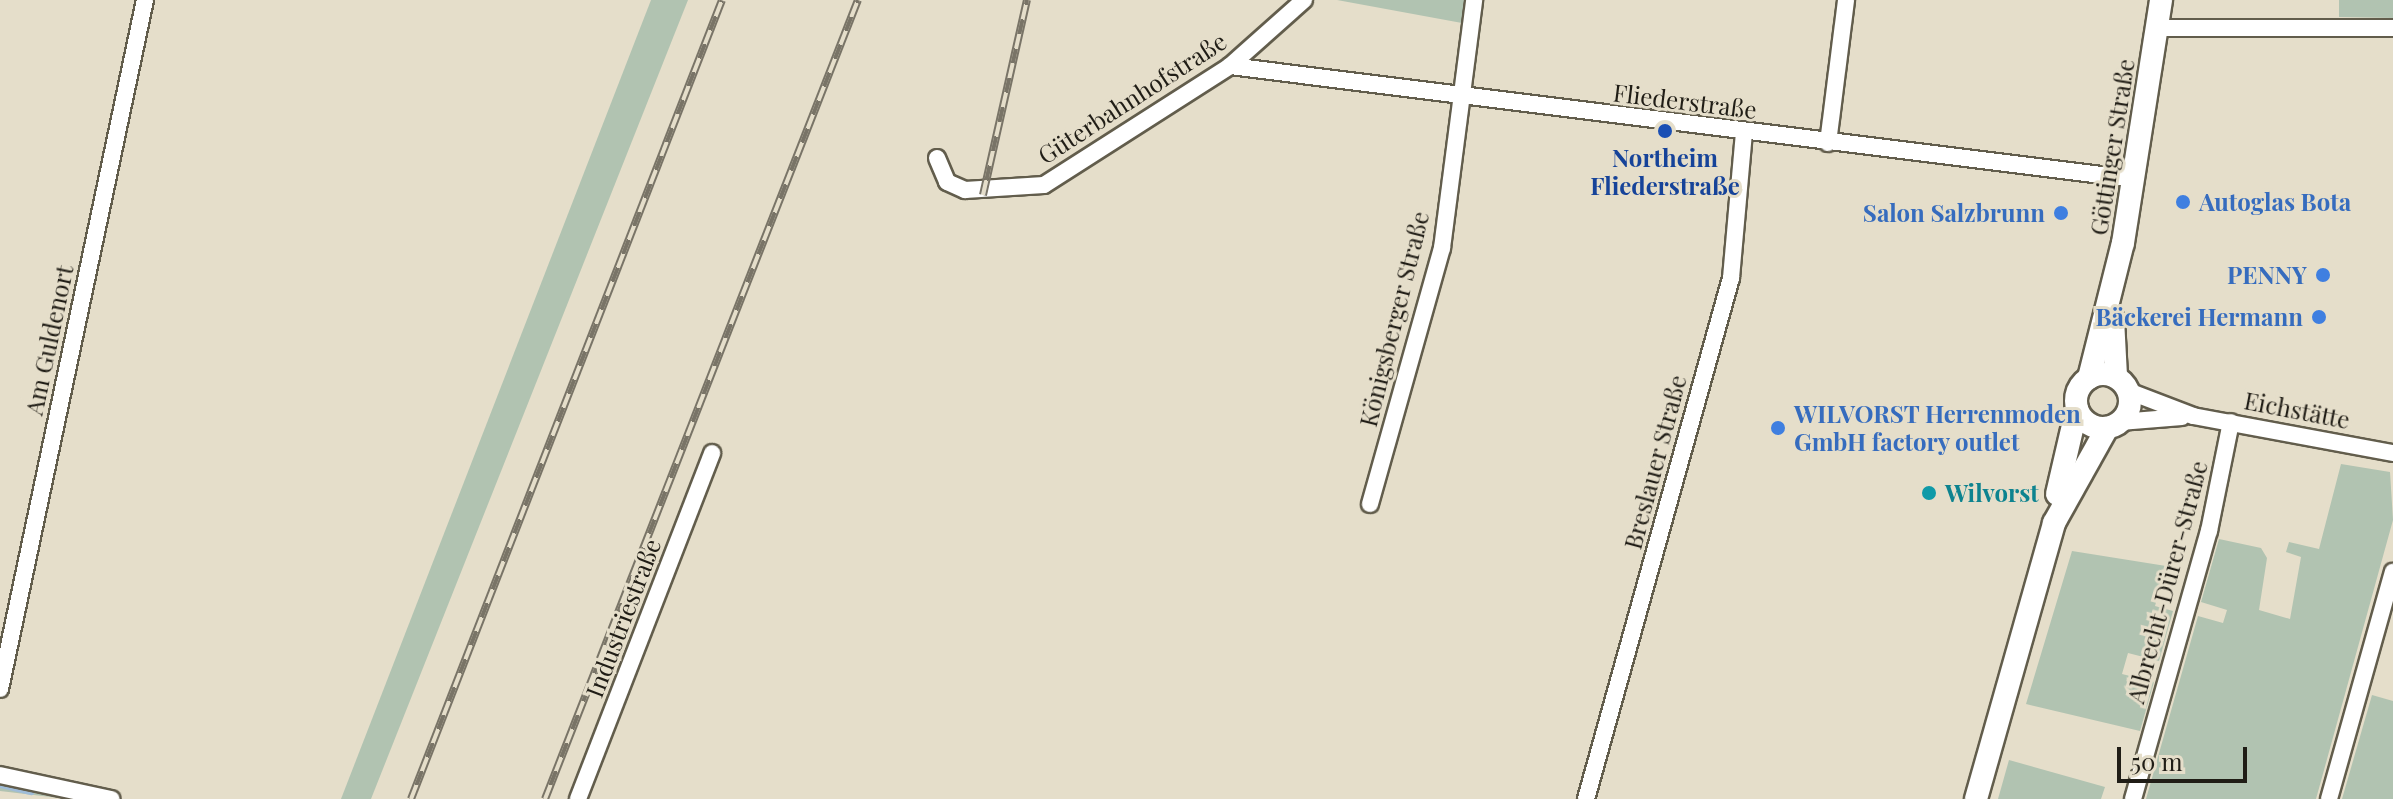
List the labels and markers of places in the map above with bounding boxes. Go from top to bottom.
marker: Northeim Fliederstraße [1656,122,1674,140]
place label: Northeim Fliederstraße [1590,144,1740,200]
place label: Autoglas Bota [2199,188,2351,216]
marker: Autoglas Bota [2174,193,2192,211]
place label: Salon Salzbrunn [1863,199,2045,227]
marker: Salon Salzbrunn [2052,204,2070,222]
place label: PENNY [2227,261,2307,289]
marker: PENNY [2314,266,2332,284]
place label: Bäckerei Hermann [2095,303,2303,331]
marker: Bäckerei Hermann [2310,308,2328,326]
place label: WILVORST Herrenmoden GmbH factory outlet [1794,400,2081,456]
marker: WILVORST Herrenmoden GmbH factory outlet [1769,419,1787,437]
place label: Wilvorst [1945,479,2039,507]
marker: Wilvorst [1920,484,1938,502]

